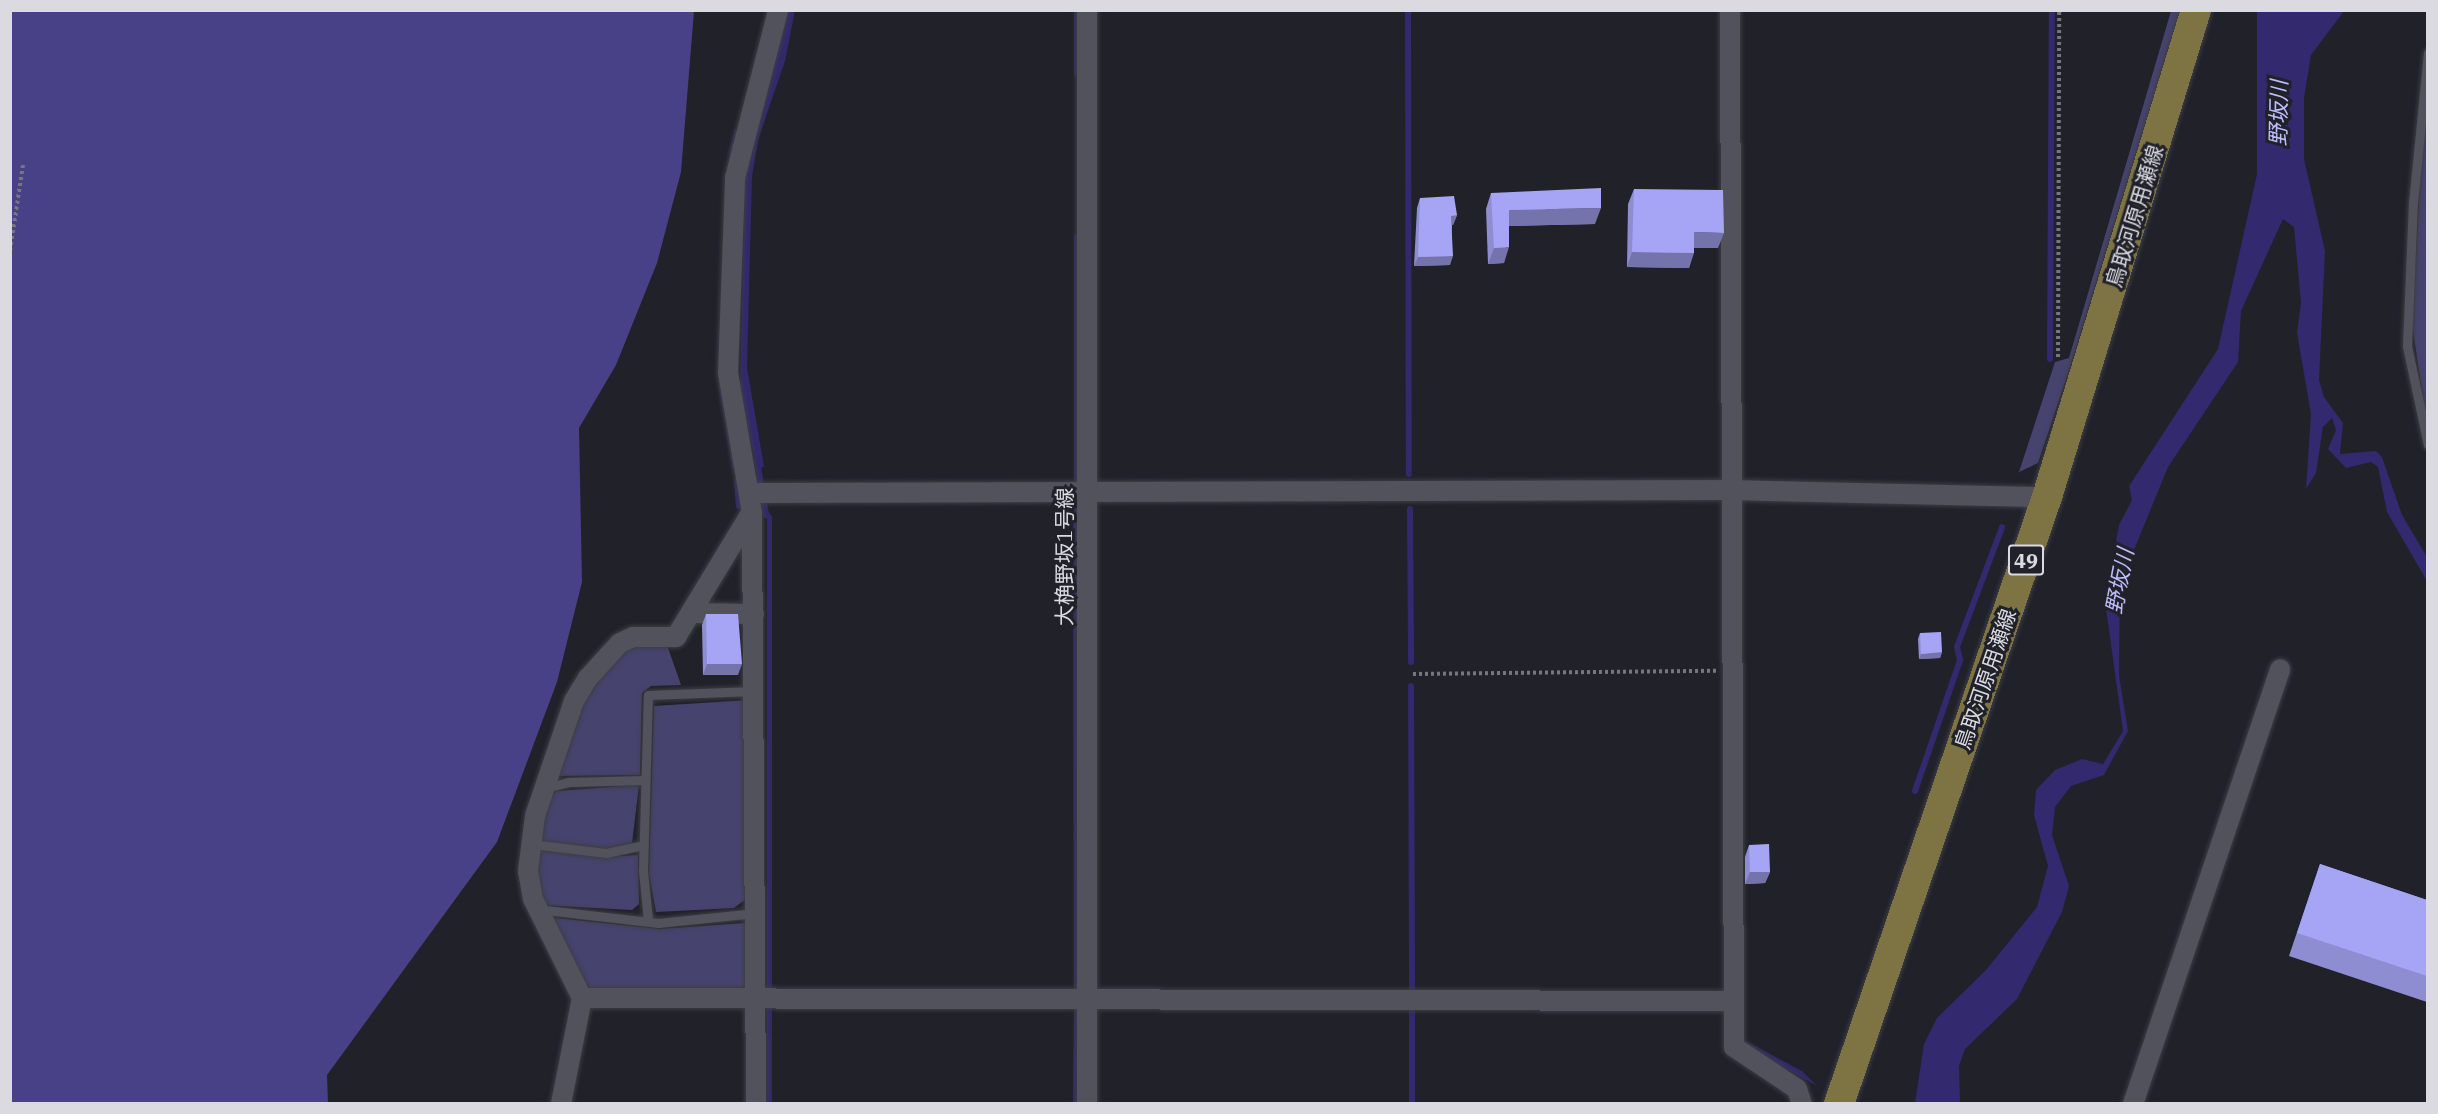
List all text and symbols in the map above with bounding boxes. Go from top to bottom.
water label: 野坂川 [2264,80,2292,146]
street label: 鳥取河原用瀬線 [2100,142,2168,290]
street label: 大桷野坂1号線 [1051,488,1077,626]
road number: 49 [2008,543,2044,577]
water label: 野坂川 [2100,546,2138,616]
street label: 鳥取河原用瀬線 [1949,605,2021,753]

